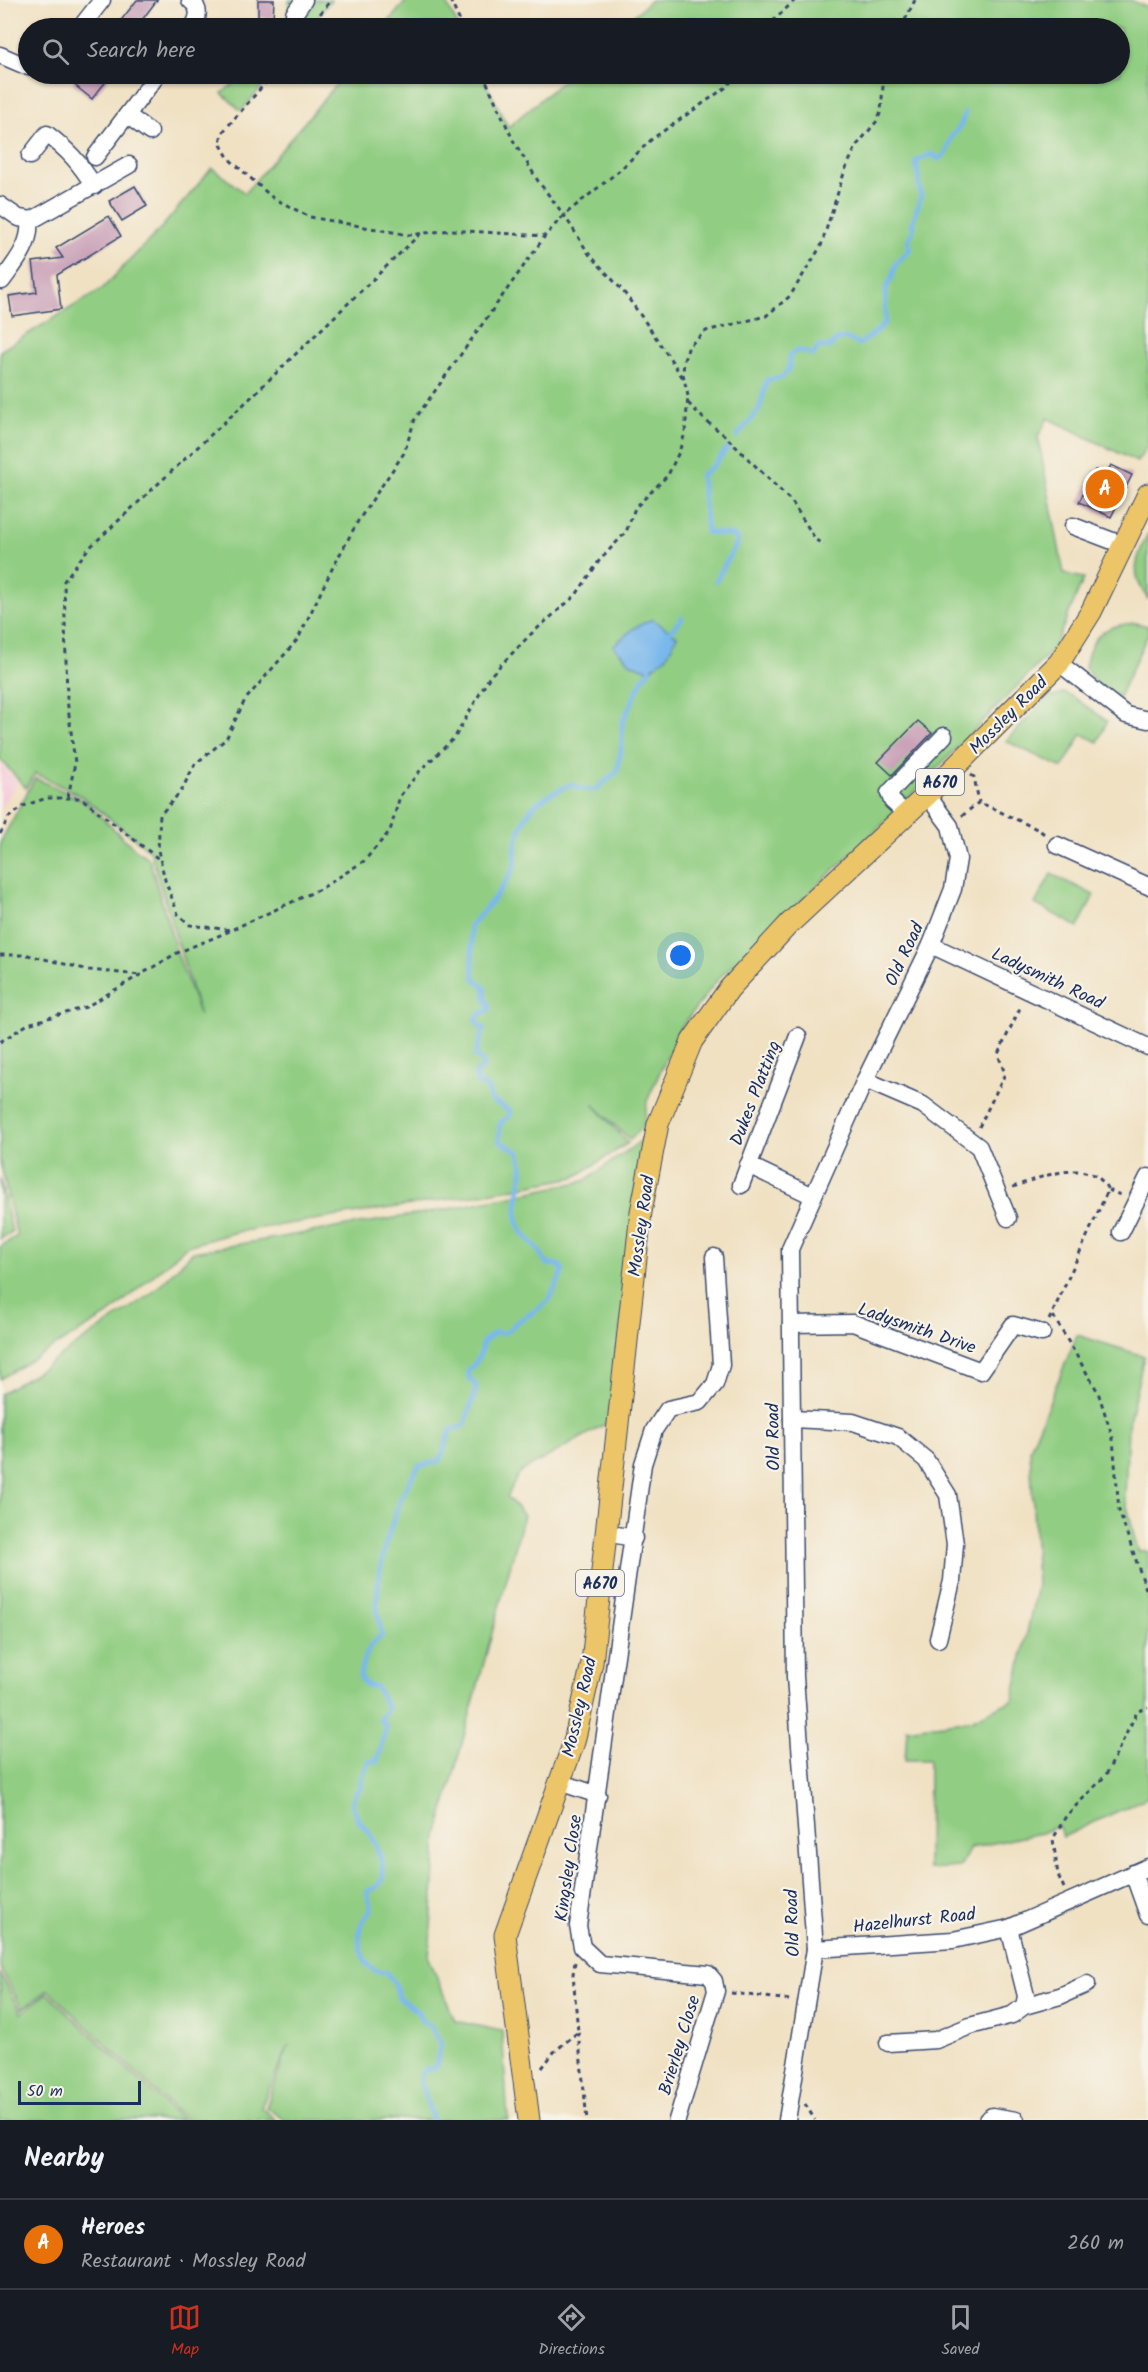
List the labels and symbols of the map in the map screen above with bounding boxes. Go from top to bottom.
pin: A [1086,466,1124,512]
street label: Mossley Road [963,669,1056,762]
road number: A670 [916,769,964,795]
street label: Old Road [878,917,933,991]
street label: Ladysmith Road [986,940,1110,1019]
your location [666,941,695,970]
street label: Dukes Platting [723,1037,790,1150]
street label: Mossley Road [621,1173,664,1279]
street label: Ladysmith Drive [853,1296,980,1363]
street label: Old Road [759,1402,790,1471]
road number: A670 [576,1570,624,1596]
street label: Mossley Road [555,1653,606,1760]
street label: Kingsley Close [548,1813,591,1924]
street label: Old Road [778,1888,809,1957]
street label: Hazelhurst Road [851,1901,978,1942]
street label: Brierley Close [652,1992,709,2099]
scale bar [18,2078,141,2106]

